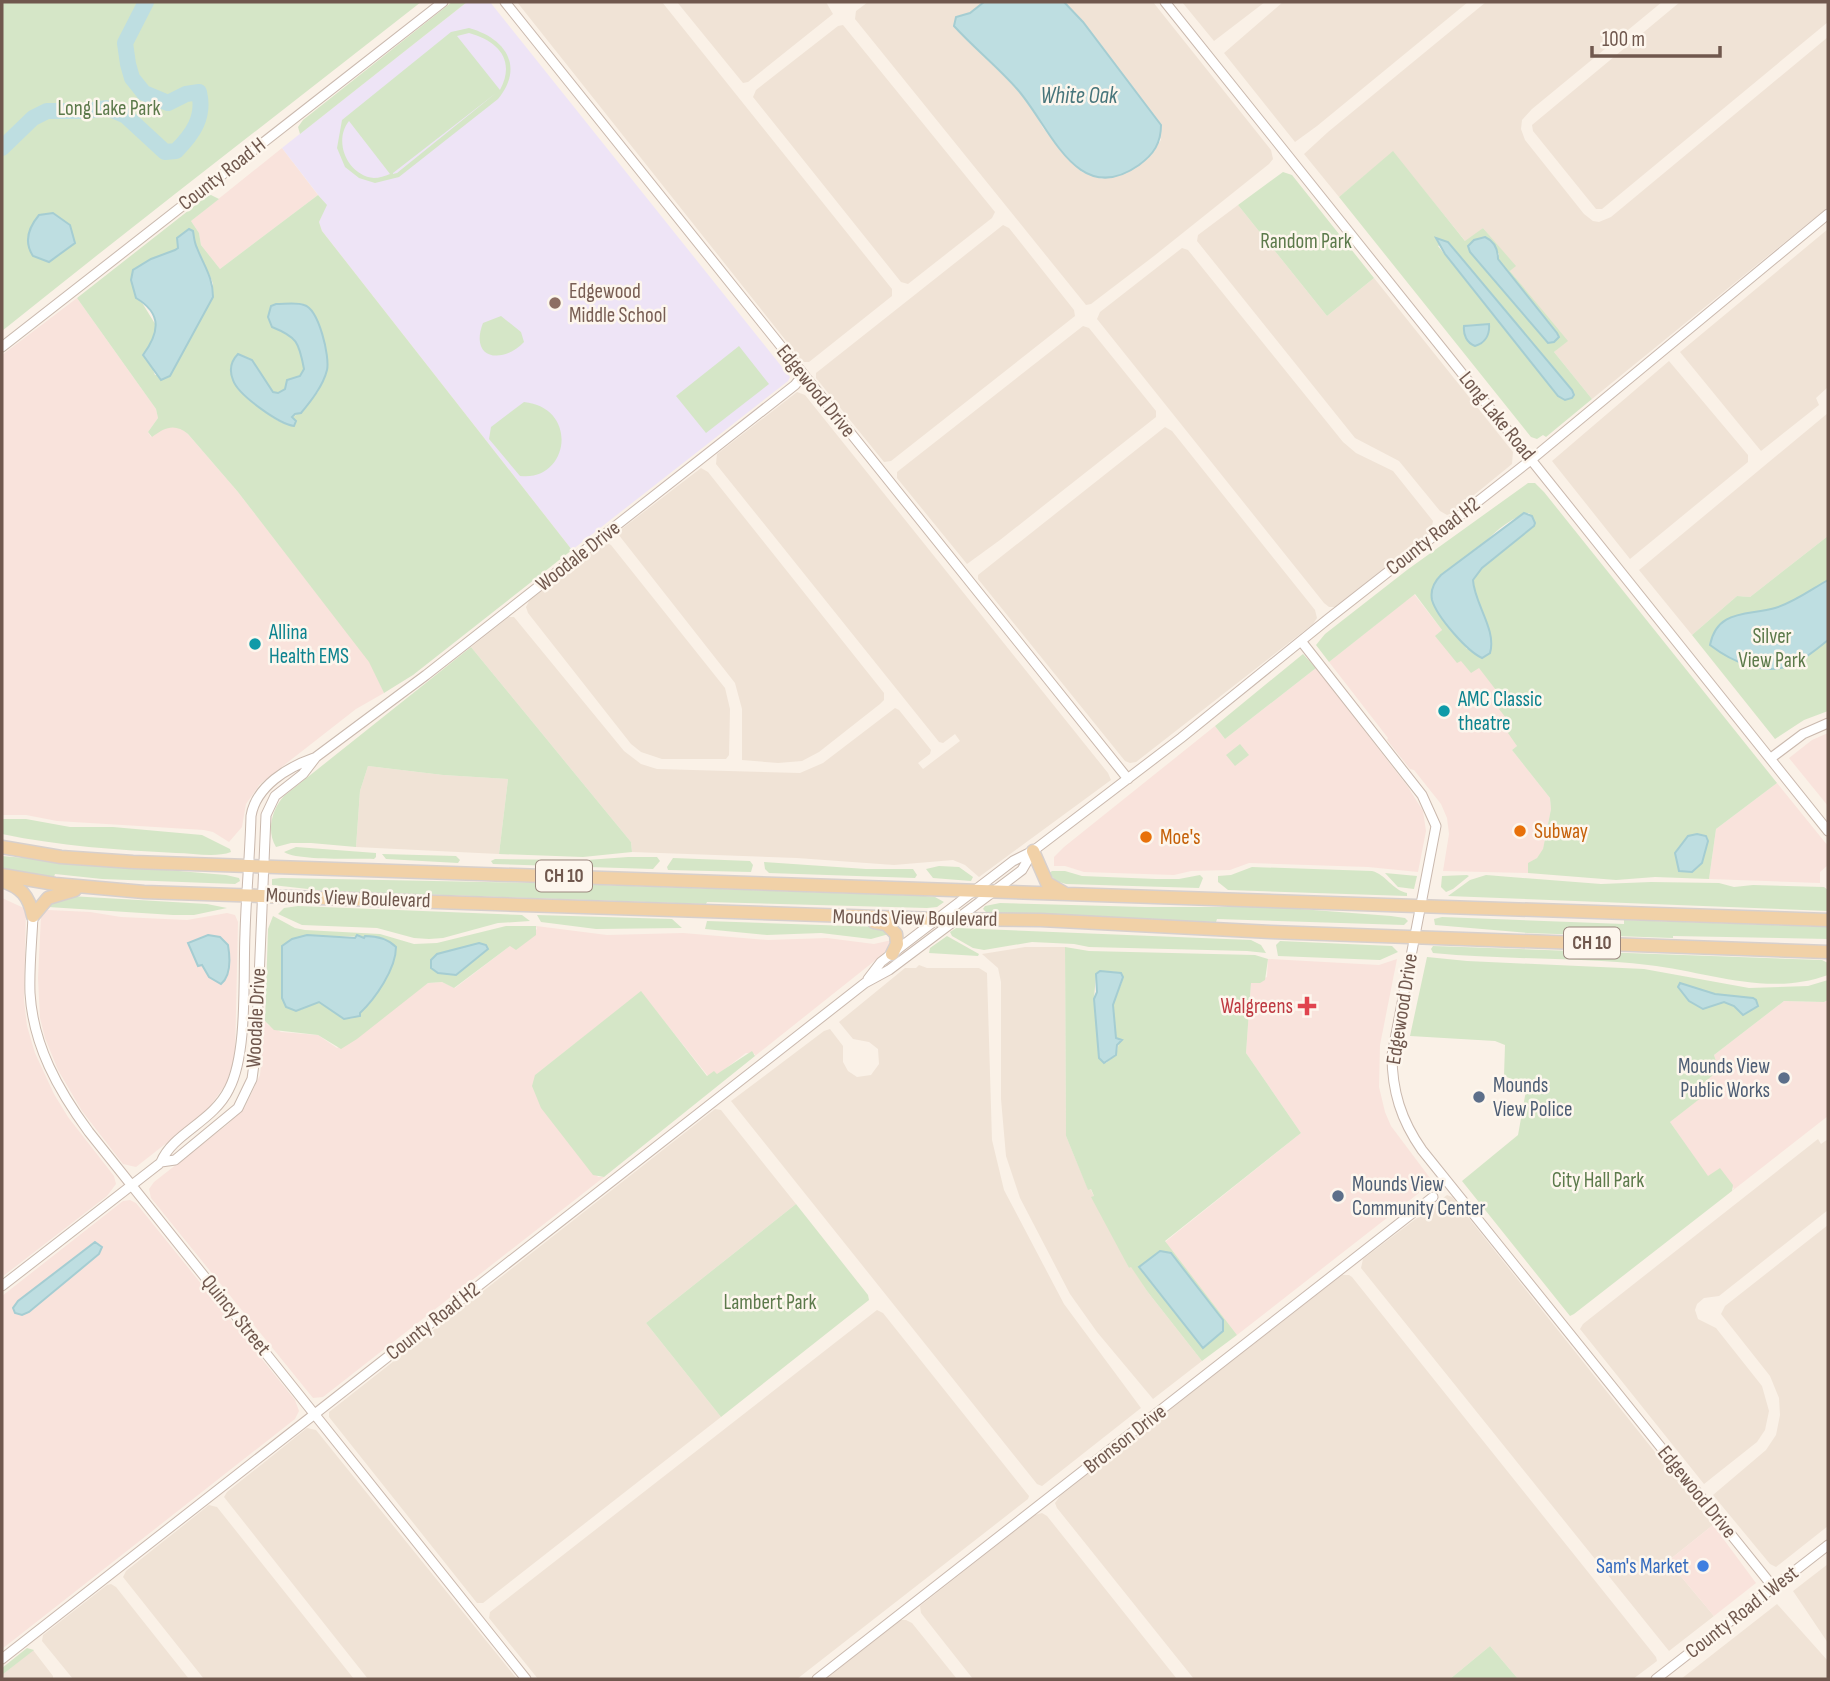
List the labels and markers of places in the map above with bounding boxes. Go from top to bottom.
place label: Edgewood Middle School [569,279,666,328]
marker: Edgewood Middle School [547,295,563,311]
place label: Allina Health EMS [268,620,349,669]
marker: Allina Health EMS [247,636,263,652]
place label: AMC Classic theatre [1457,687,1542,736]
marker: AMC Classic theatre [1436,703,1452,719]
place label: Subway [1534,819,1588,844]
marker: Subway [1512,823,1528,839]
place label: Moe's [1160,825,1200,850]
marker: Moe's [1138,829,1154,845]
place label: Walgreens [1220,994,1293,1019]
marker: Walgreens [1299,998,1315,1014]
place label: Mounds View Public Works [1678,1054,1770,1103]
marker: Mounds View Public Works [1776,1070,1792,1086]
place label: Mounds View Police [1493,1073,1572,1122]
marker: Mounds View Police [1471,1089,1487,1105]
place label: Mounds View Community Center [1352,1172,1486,1221]
marker: Mounds View Community Center [1330,1188,1346,1204]
place label: Sam's Market [1596,1554,1689,1579]
marker: Sam's Market [1695,1558,1711,1574]

